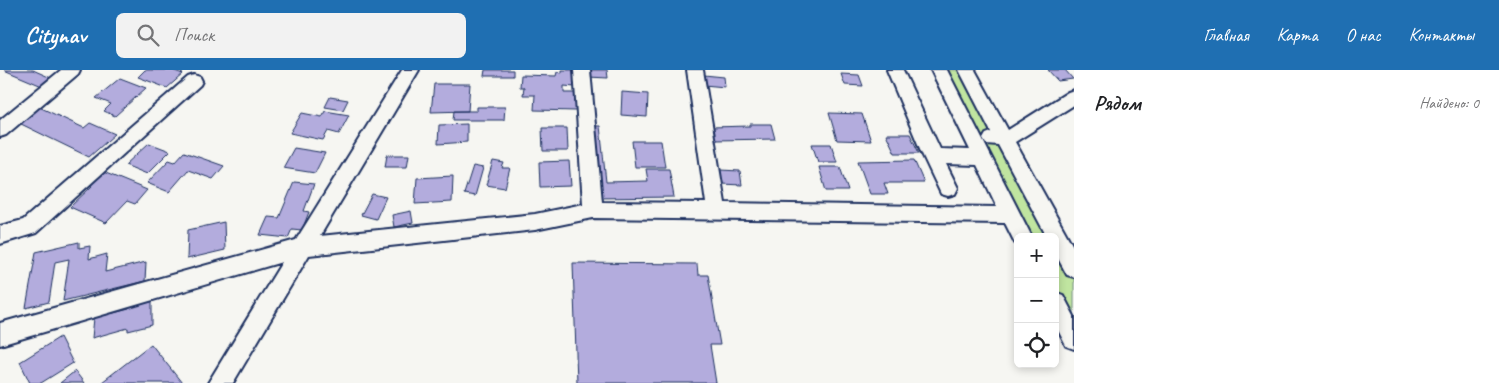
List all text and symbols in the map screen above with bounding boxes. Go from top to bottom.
search box [116,13,466,58]
text: Citynav [25,20,86,50]
icon: search [134,21,162,49]
text: Поиск [174,23,214,47]
text: Главная [1204,24,1249,46]
text: Карта [1277,24,1318,46]
text: О нас [1346,24,1381,46]
text: Контакты [1409,24,1474,46]
text: Рядом [1094,90,1141,116]
text: Найдено: 0 [1419,93,1479,113]
map controls [1014,233,1059,368]
button: + [1014,233,1059,278]
button: − [1014,278,1059,323]
button: locate [1014,323,1059,368]

